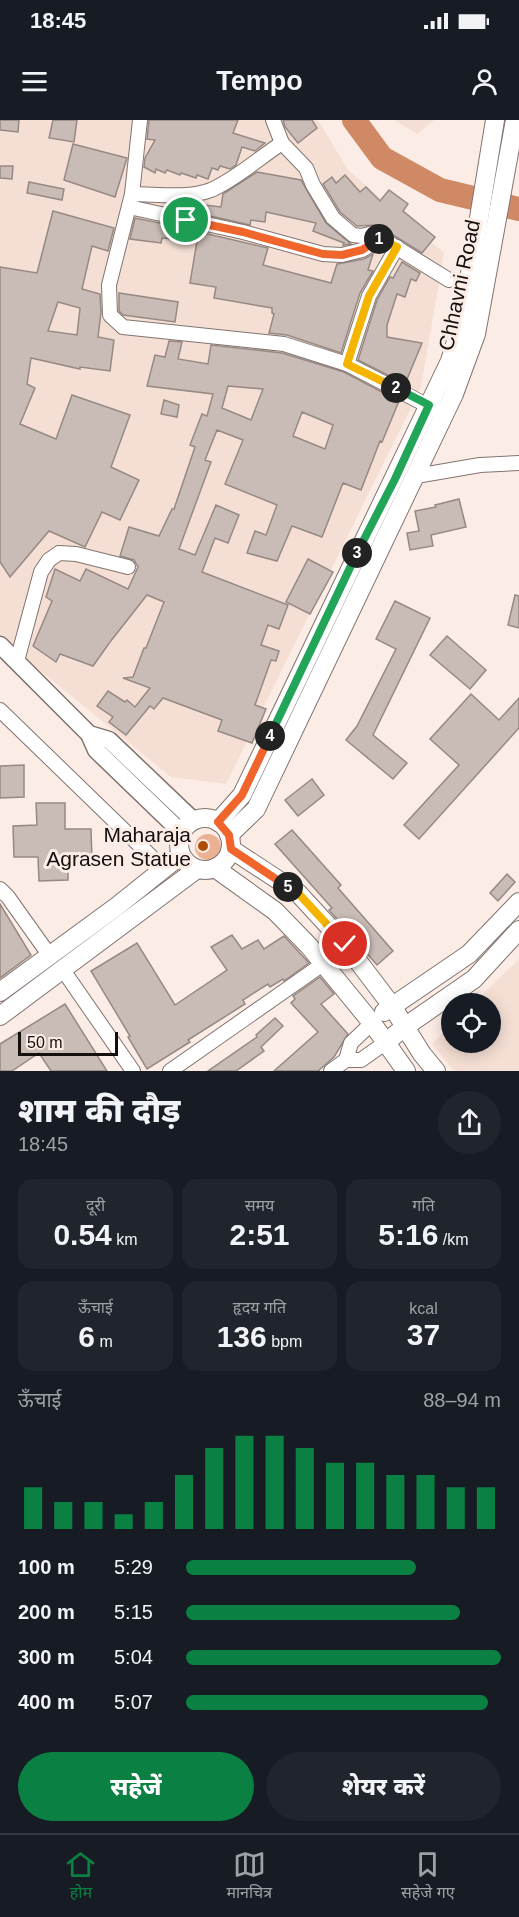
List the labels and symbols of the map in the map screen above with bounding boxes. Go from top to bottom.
pin [160,194,211,245]
street label: Chhavni Road [434,218,484,352]
pin: 1 [364,224,394,254]
pin: 2 [381,373,411,403]
pin: 3 [342,538,372,568]
pin: 4 [255,721,285,751]
place label: Maharaja Agrasen Statue [46,823,191,870]
marker: Maharaja Agrasen Statue [196,839,210,853]
pin: 5 [273,872,303,902]
pin [319,918,370,969]
scale bar [18,1029,118,1056]

